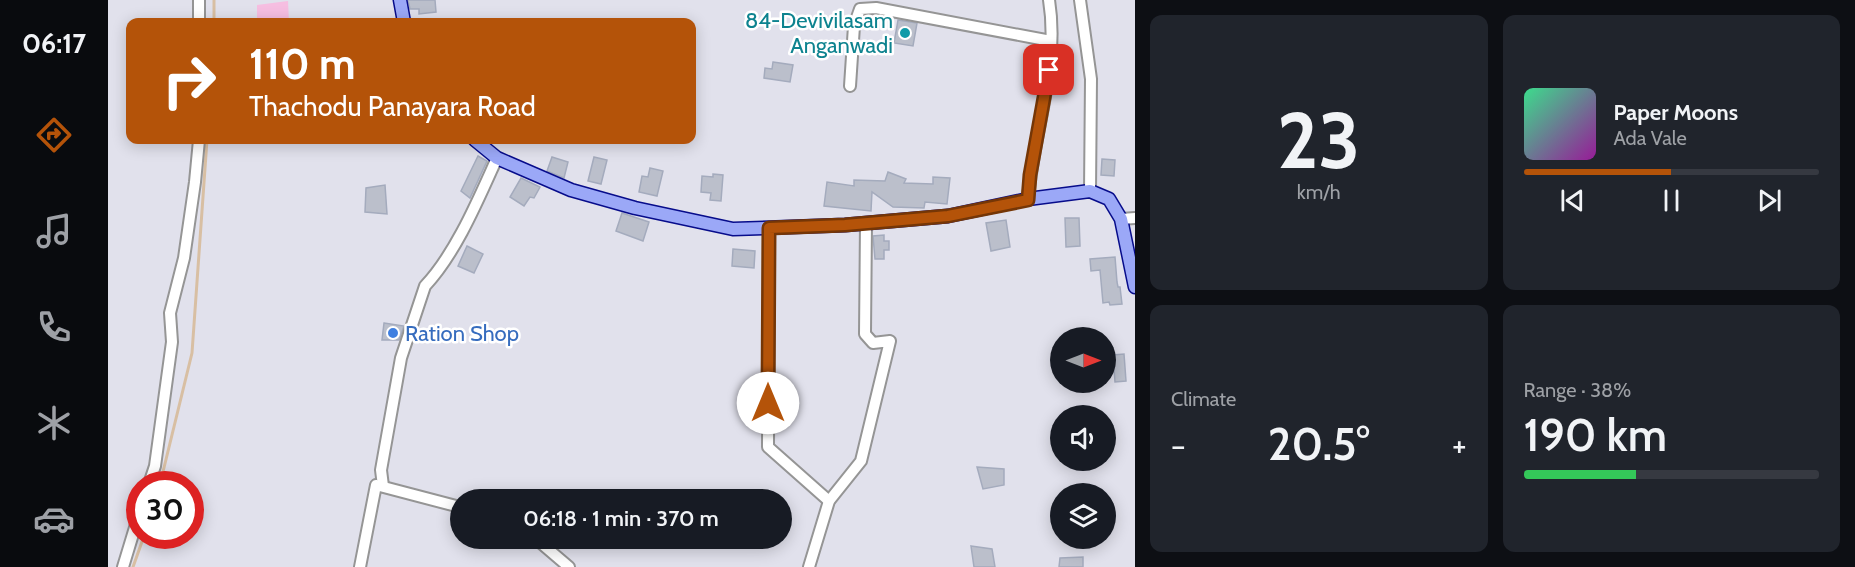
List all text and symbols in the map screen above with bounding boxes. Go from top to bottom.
place label: 84-Devivilasam Anganwadi [745,7,893,59]
marker: 84-Devivilasam Anganwadi [898,26,912,40]
text: 06:17 [22,27,86,60]
text: 110 m [249,38,356,90]
icon: right [150,42,228,120]
pin [1023,44,1074,95]
icon: arrive [1032,53,1065,86]
text: Thachodu Panayara Road [249,90,536,123]
text: 23 [1277,93,1360,188]
text: Paper Moons [1614,99,1738,126]
icon: directions [33,114,75,156]
text: Ada Vale [1614,126,1687,150]
text: km/h [1297,180,1341,204]
icon: previous [1556,184,1589,217]
icon: pause [1655,184,1688,217]
icon: next [1753,184,1786,217]
icon: music [33,210,75,252]
icon: phone [33,306,75,348]
place label: Ration Shop [405,320,519,347]
marker: Ration Shop [386,326,400,340]
north arrow [1050,327,1116,393]
map controls [1050,327,1116,549]
position arrow [736,371,800,435]
text: Range · 38% [1524,378,1631,402]
text: Climate [1171,387,1236,411]
icon: climate [33,402,75,444]
button: sound [1050,405,1116,471]
text: 190 km [1524,408,1667,462]
text: 20.5° [1268,417,1370,471]
text: − [1171,425,1186,465]
text: + [1452,425,1467,465]
speed limit sign: 30 [126,471,204,549]
button: layers [1050,483,1116,549]
icon: car [33,498,75,540]
text: 06:18 · 1 min · 370 m [523,505,719,532]

